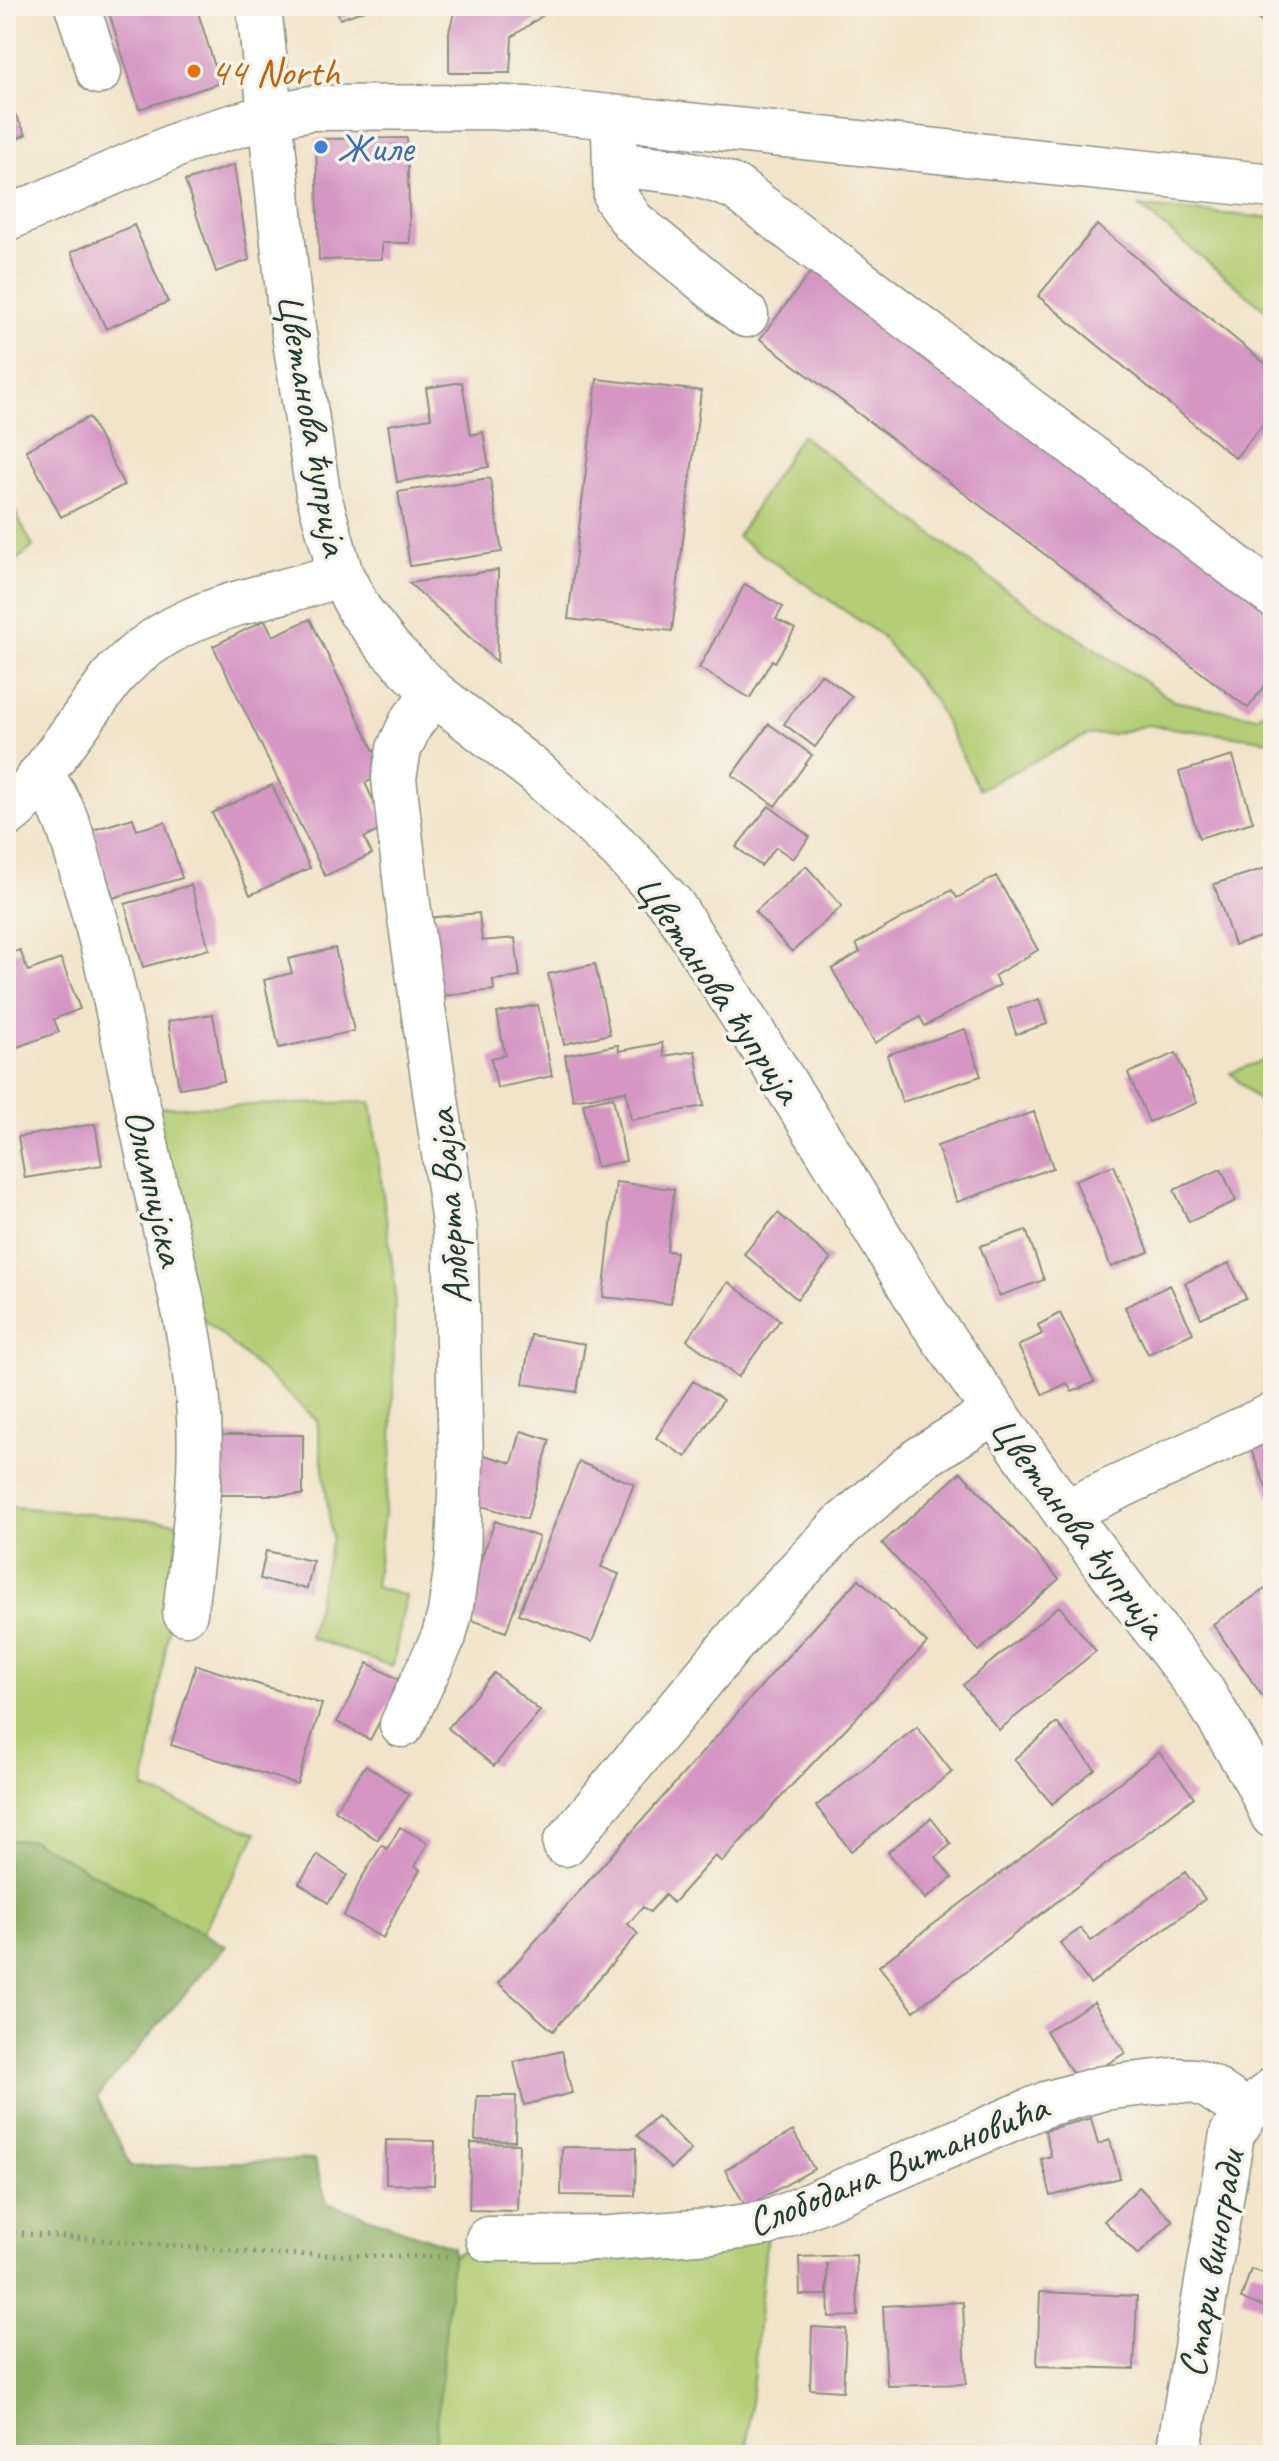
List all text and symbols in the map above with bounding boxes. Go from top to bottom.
place label: 44 North [210,47,340,97]
marker: 44 North [185,62,203,80]
place label: Жиле [337,123,416,173]
marker: Жиле [312,138,330,156]
street label: Цветанова ћуприја [265,289,361,562]
street label: Цветанова ћуприја [623,864,815,1115]
street label: Олимпијска [113,1104,198,1273]
street label: Алберта Вајса [415,1105,482,1307]
street label: Цветанова ћуприја [978,1405,1180,1650]
street label: Слободана Витановића [740,2081,1057,2248]
street label: Стари виногради [1167,2144,1256,2381]

